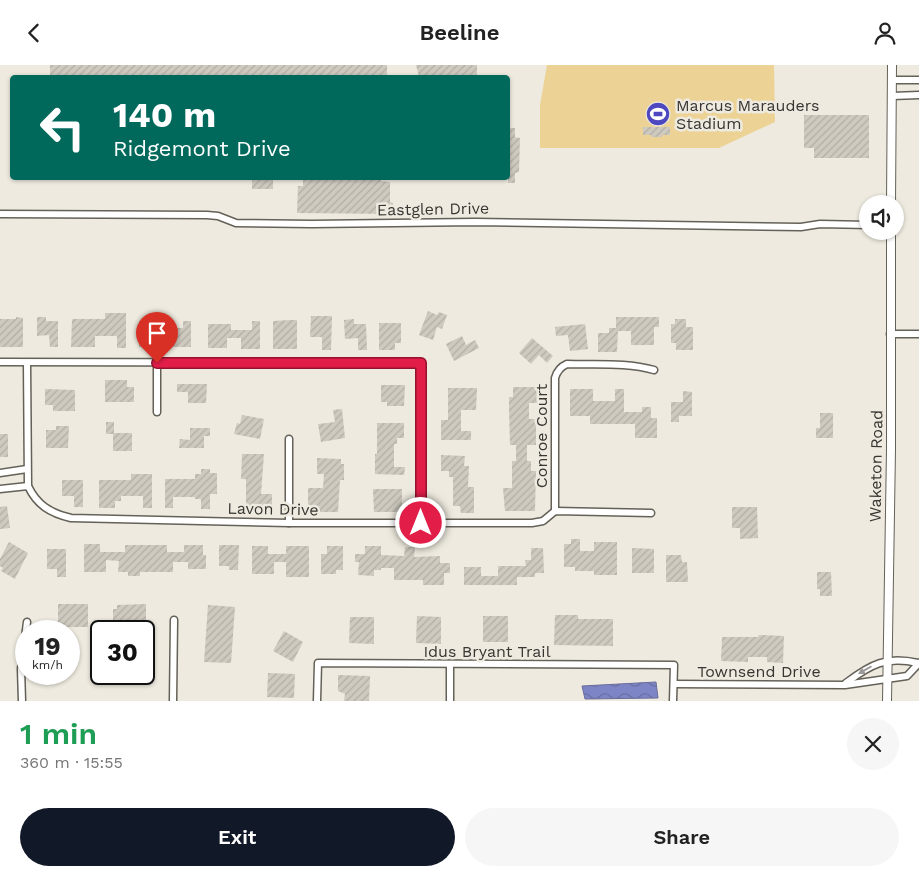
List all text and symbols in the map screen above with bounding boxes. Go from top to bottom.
icon: back [20,19,48,47]
icon: person [871,19,899,47]
text: Beeline [420,20,499,45]
text: 140 m [113,94,216,136]
icon: left [30,95,95,160]
place label: Marcus Marauders Stadium [676,96,819,133]
sports icon: Marcus Marauders Stadium [645,101,671,127]
text: Ridgemont Drive [113,136,291,161]
map controls [859,195,904,240]
button: sound [859,195,904,240]
street label: Eastglen Drive [377,199,489,219]
pin [136,312,178,363]
icon: arrive [143,319,171,347]
street label: Conroe Court [532,384,551,488]
street label: Waketon Road [866,410,886,522]
position arrow [394,496,446,548]
street label: Lavon Drive [227,499,319,519]
speed limit sign: 30 [90,620,155,685]
text: 19 [34,632,61,661]
street label: Idus Bryant Trail [423,642,551,661]
text: km/h [32,658,63,672]
street label: Townsend Drive [697,662,821,681]
one-way arrow [858,666,871,675]
text: 1 min [20,716,97,751]
button: close [847,718,899,770]
text: 360 m · 15:55 [20,753,123,772]
button: Exit [20,808,455,866]
button: Share [465,808,899,866]

